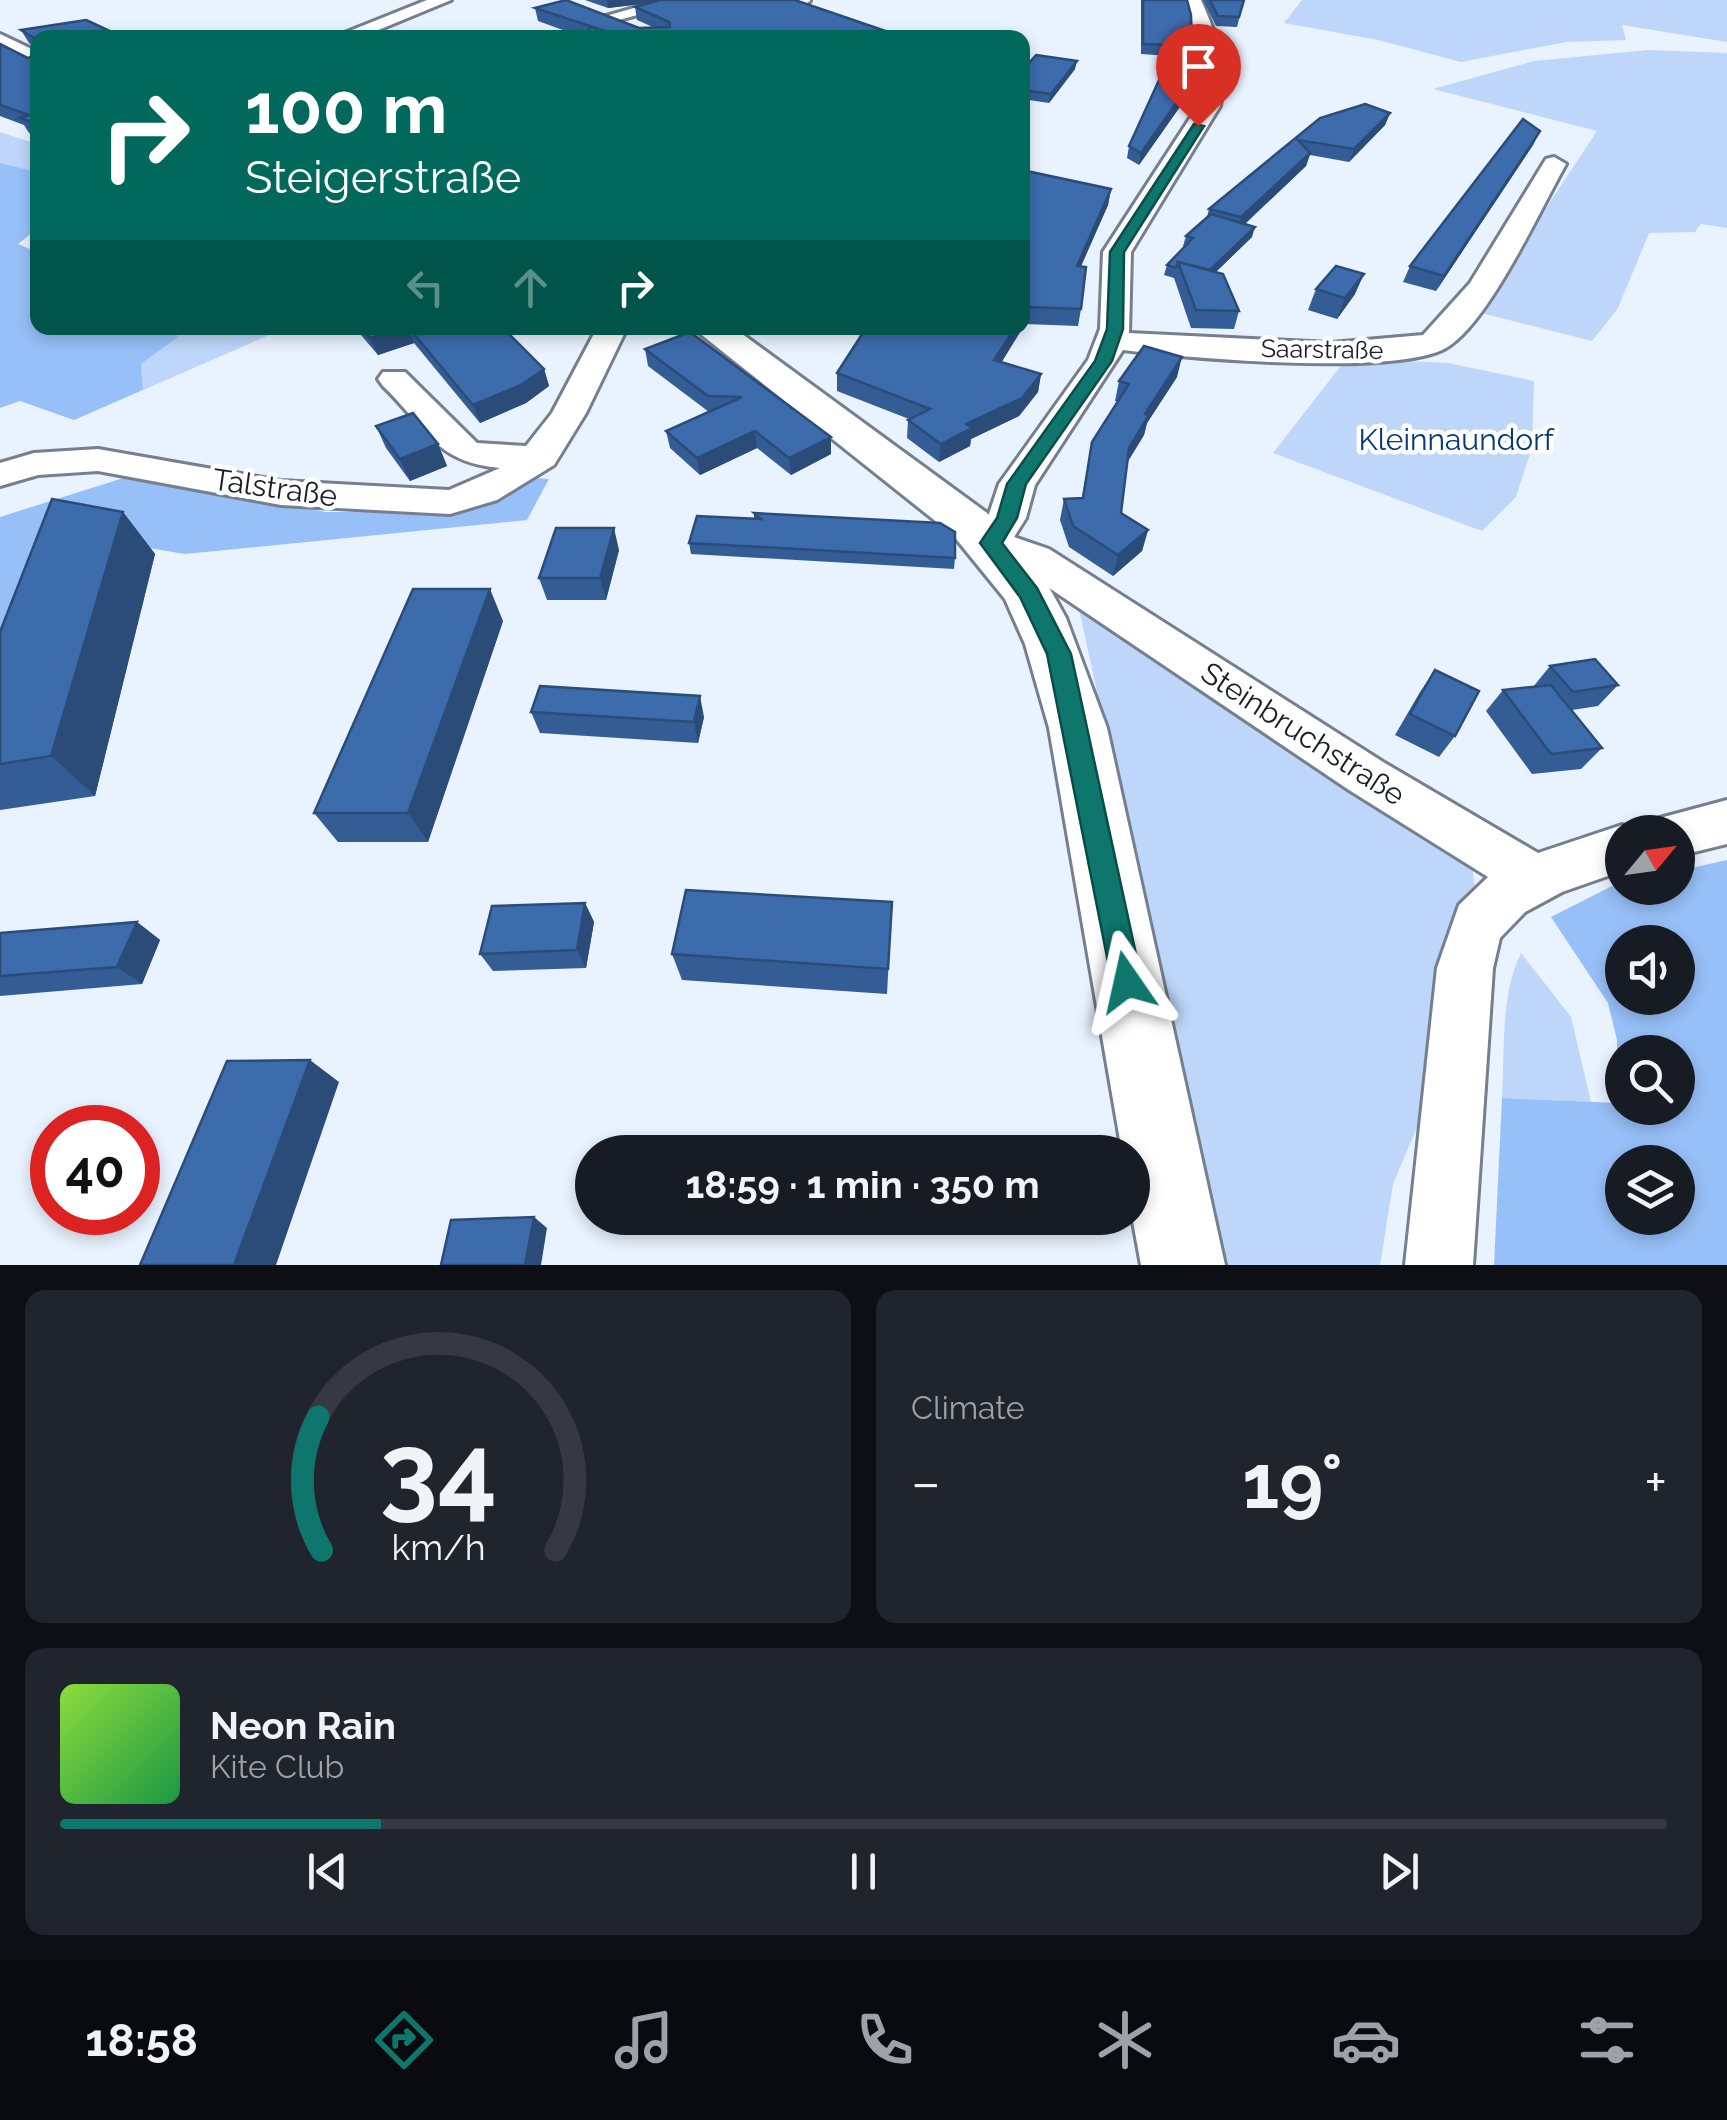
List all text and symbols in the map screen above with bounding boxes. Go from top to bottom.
pin [1156,24,1241,127]
icon: arrive [1171,39,1226,94]
text: 100 m [245,67,448,149]
icon: right [80,70,210,200]
text: Steigerstraße [245,151,521,204]
icon: left [398,260,453,315]
icon: ahead [503,260,558,315]
icon: right [608,260,663,315]
street label: Saarstraße [1261,333,1383,365]
park label: Kleinnaundorf [1358,422,1555,457]
street label: Talstraße [211,461,339,514]
street label: Steinbruchstraße [1195,655,1412,812]
north arrow [1605,815,1695,905]
map controls [1605,815,1695,1235]
button: sound [1605,925,1695,1015]
position arrow [1075,930,1179,1034]
button: search [1605,1035,1695,1125]
speed limit sign: 40 [30,1105,160,1235]
button: layers [1605,1145,1695,1235]
text: 18:59 · 1 min · 350 m [685,1162,1040,1207]
text: Climate [911,1389,1025,1426]
text: 34 [379,1410,497,1532]
text: 19° [1242,1437,1343,1526]
text: − [911,1450,941,1515]
text: + [1644,1450,1667,1515]
text: km/h [391,1526,485,1568]
text: Neon Rain [210,1703,396,1748]
text: Kite Club [210,1748,344,1785]
icon: previous [300,1844,355,1899]
icon: pause [836,1844,891,1899]
icon: next [1372,1844,1427,1899]
icon: directions [369,2005,439,2075]
icon: music [609,2005,679,2075]
icon: phone [850,2005,920,2075]
icon: climate [1090,2005,1160,2075]
icon: car [1331,2005,1401,2075]
icon: filters [1572,2005,1642,2075]
text: 18:58 [85,2014,198,2067]

